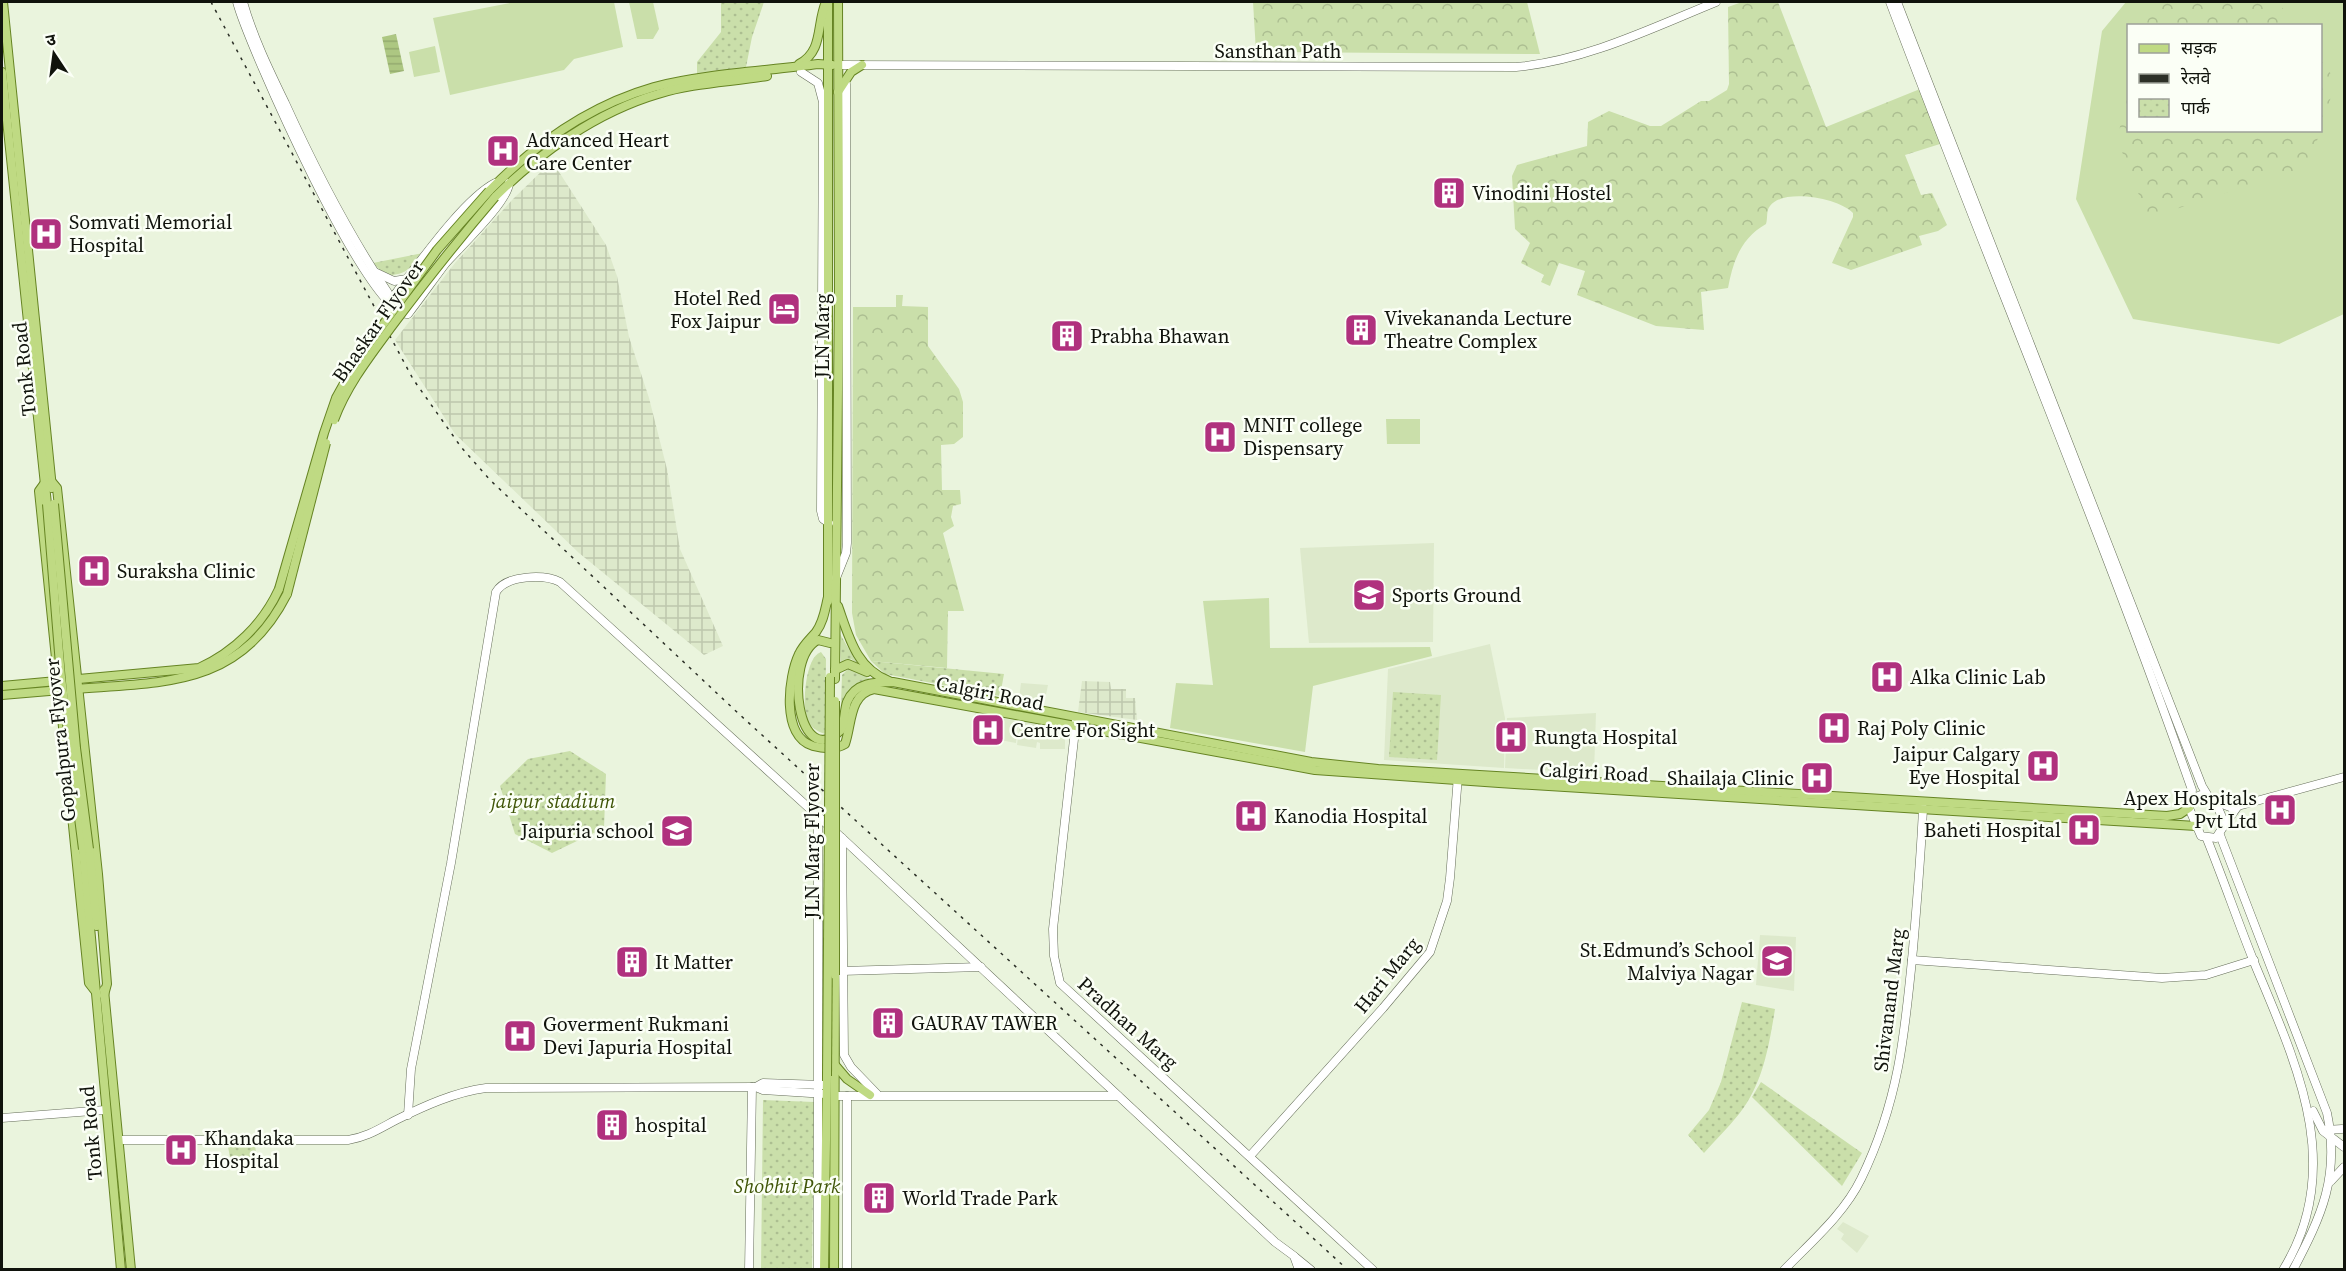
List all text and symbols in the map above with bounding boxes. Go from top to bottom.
north arrow [24,24,84,84]
legend [2127,24,2322,132]
text: उ [44,27,58,51]
text: सड़क [2181,35,2218,60]
street label: Sansthan Path [1215,37,1341,65]
text: रेलवे [2180,65,2212,90]
text: पार्क [2181,95,2211,120]
place label: Advanced Heart Care Center [526,126,669,177]
hospital icon: Advanced Heart Care Center [485,133,521,169]
building icon: Vinodini Hostel [1431,175,1467,211]
place label: Vinodini Hostel [1472,179,1611,207]
place label: Somvati Memorial Hospital [69,208,232,259]
hospital icon: Somvati Memorial Hospital [28,216,64,252]
street label: Bhaskar Flyover [325,254,431,388]
place label: Hotel Red Fox Jaipur [670,284,762,335]
hotel icon: Hotel Red Fox Jaipur [766,291,802,327]
street label: JLN Marg [808,294,836,379]
place label: Vivekananda Lecture Theatre Complex [1384,304,1572,355]
building icon: Vivekananda Lecture Theatre Complex [1343,312,1379,348]
building icon: Prabha Bhawan [1049,318,1085,354]
street label: Tonk Road [5,320,43,418]
place label: Prabha Bhawan [1090,322,1230,350]
place label: MNIT college Dispensary [1243,411,1362,462]
hospital icon: MNIT college Dispensary [1202,419,1238,455]
hospital icon: Suraksha Clinic [76,553,112,589]
place label: Suraksha Clinic [117,557,256,585]
school or university icon: Sports Ground [1351,577,1387,613]
place label: Sports Ground [1392,581,1522,609]
street label: Gopalpura Flyover [37,656,83,823]
hospital icon: Alka Clinic Lab [1869,659,1905,695]
place label: Alka Clinic Lab [1910,663,2046,691]
street label: Calgiri Road [934,669,1047,717]
hospital icon: Raj Poly Clinic [1816,710,1852,746]
hospital icon: Centre For Sight [970,712,1006,748]
place label: Raj Poly Clinic [1857,714,1986,742]
place label: Centre For Sight [1011,716,1156,744]
hospital icon: Rungta Hospital [1493,719,1529,755]
place label: Rungta Hospital [1534,723,1677,751]
place label: Jaipur Calgary Eye Hospital [1892,740,2021,791]
hospital icon: Jaipur Calgary Eye Hospital [2025,748,2061,784]
street label: Calgiri Road [1539,755,1650,789]
hospital icon: Shailaja Clinic [1799,760,1835,796]
street label: JLN Marg Flyover [798,762,826,920]
place label: Shailaja Clinic [1667,764,1794,792]
place label: Apex Hospitals Pvt Ltd [2124,784,2258,835]
park label: jaipur stadium [489,787,616,815]
hospital icon: Apex Hospitals Pvt Ltd [2262,792,2298,828]
hospital icon: Kanodia Hospital [1233,798,1269,834]
place label: Kanodia Hospital [1274,802,1428,830]
hospital icon: Baheti Hospital [2066,812,2102,848]
school or university icon: Jaipuria school [659,813,695,849]
place label: Baheti Hospital [1924,816,2061,844]
place label: Jaipuria school [520,817,654,845]
street label: Shivanand Marg [1866,927,1912,1073]
street label: Hari Marg [1348,931,1426,1019]
place label: St.Edmund’s School Malviya Nagar [1580,936,1755,987]
school or university icon: St.Edmund’s School Malviya Nagar [1759,943,1795,979]
building icon: It Matter [614,944,650,980]
place label: It Matter [655,948,734,976]
street label: Pradhan Marg [1072,970,1184,1076]
building icon: GAURAV TAWER [870,1005,906,1041]
place label: GAURAV TAWER [911,1009,1058,1037]
place label: Goverment Rukmani Devi Japuria Hospital [543,1010,732,1061]
hospital icon: Goverment Rukmani Devi Japuria Hospital [502,1018,538,1054]
street label: Tonk Road [73,1084,109,1181]
building icon: hospital [594,1107,630,1143]
place label: hospital [635,1111,707,1139]
place label: Khandaka Hospital [204,1124,295,1175]
hospital icon: Khandaka Hospital [163,1132,199,1168]
park label: Shobhit Park [734,1172,841,1200]
building icon: World Trade Park [861,1180,897,1216]
place label: World Trade Park [902,1184,1058,1212]

